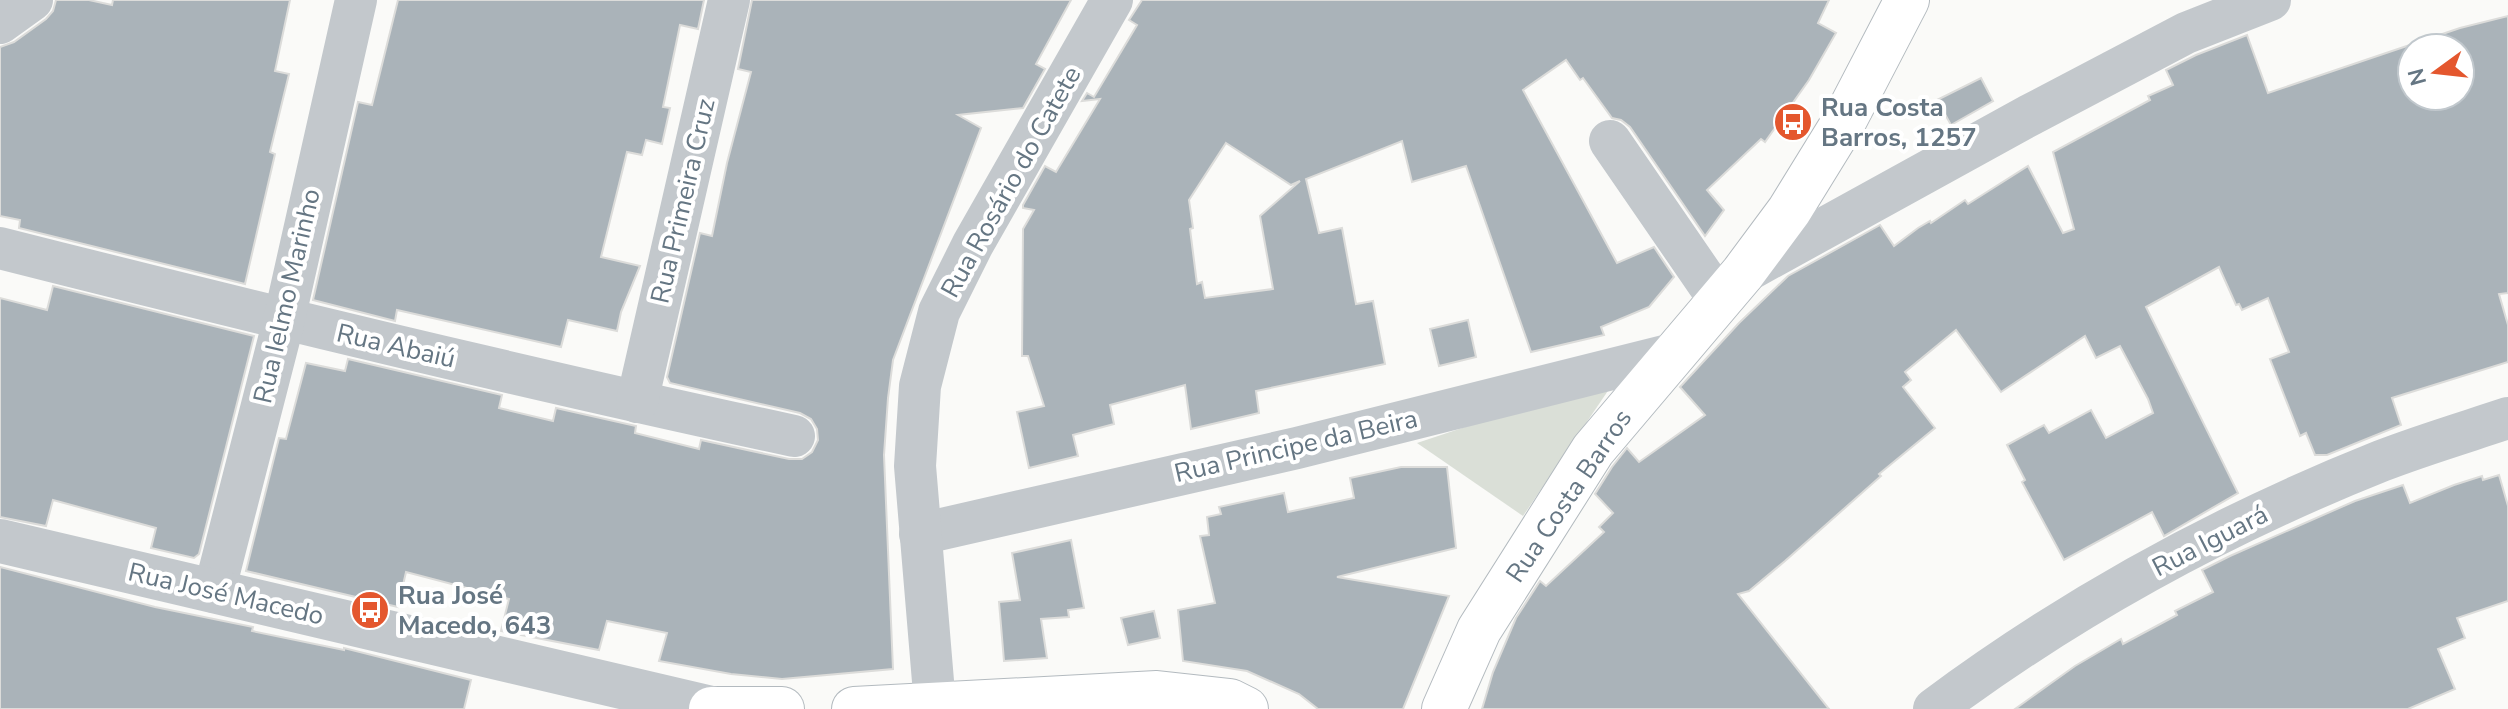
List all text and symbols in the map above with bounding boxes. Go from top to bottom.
north arrow [2396,32,2476,112]
street label: Rua Rosário do Catete [933,60,1089,304]
text: N [2401,65,2434,89]
place label: Rua Costa Barros, 1257 [1821,90,1977,155]
street label: Rua Primeira Cruz [642,95,724,307]
bus stop icon: Rua Costa Barros, 1257 [1772,101,1814,143]
street label: Rua Ielmo Marinho [245,185,329,407]
street label: Rua Abaiú [333,315,459,377]
street label: Rua Principe da Beira [1171,401,1421,491]
street label: Rua Costa Barros [1498,402,1640,590]
street label: Rua Iguará [2146,497,2274,585]
street label: Rua José Macedo [125,555,327,633]
place label: Rua José Macedo, 643 [398,578,551,643]
bus stop icon: Rua José Macedo, 643 [349,589,391,631]

